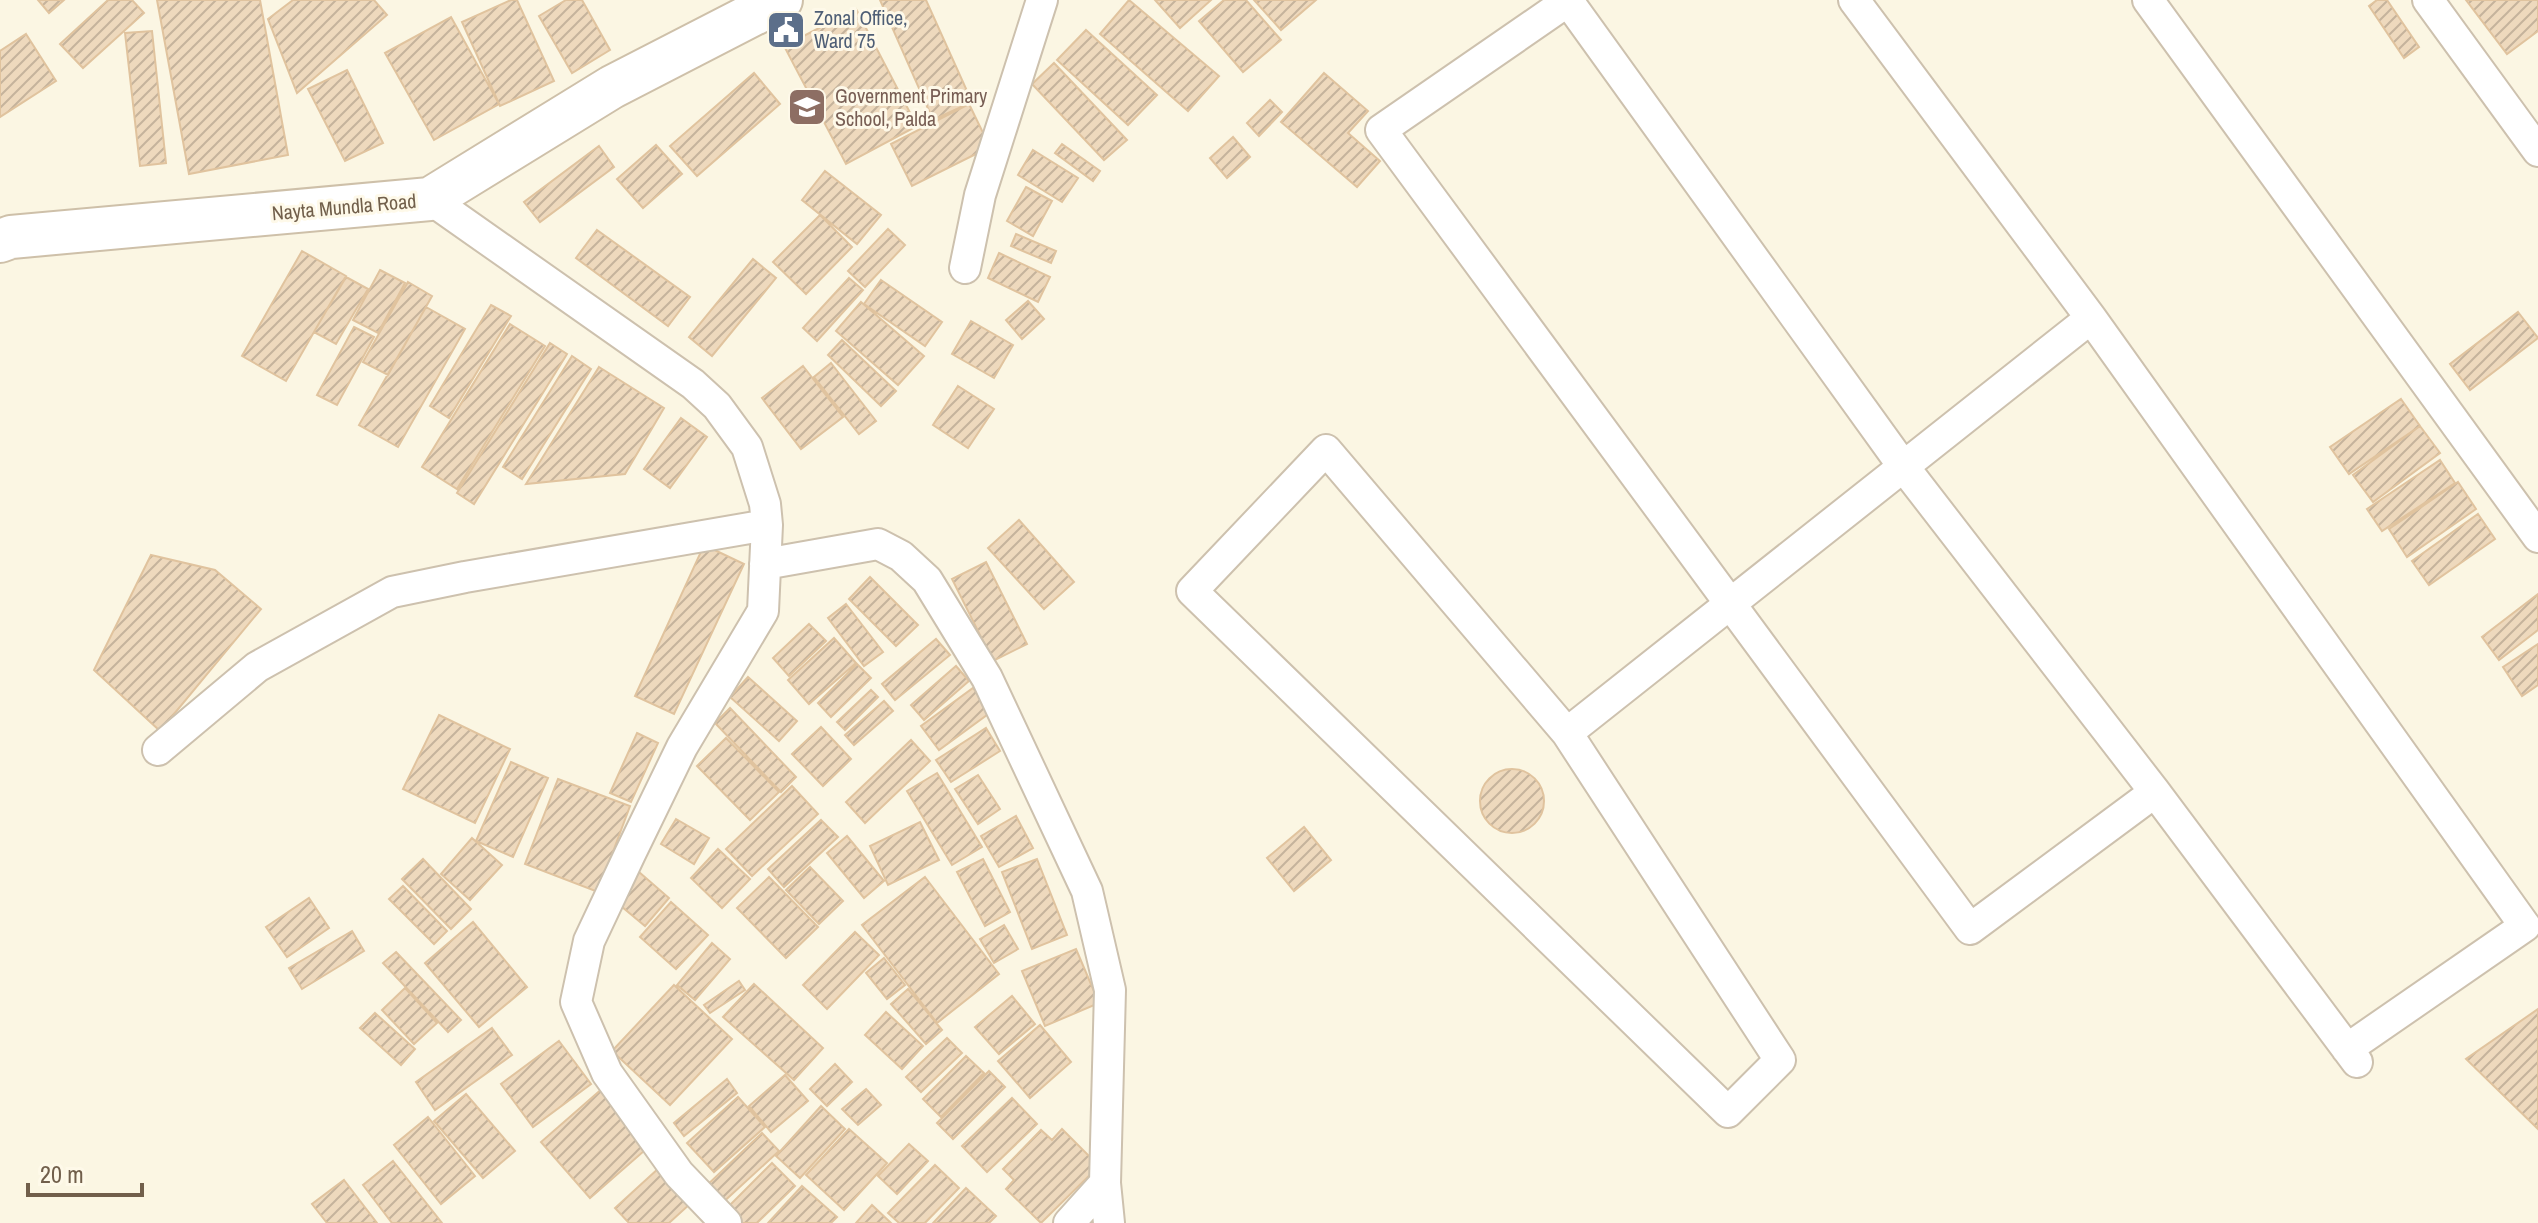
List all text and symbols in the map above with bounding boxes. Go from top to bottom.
place label: Zonal Office, Ward 75 [814,4,908,54]
public building icon: Zonal Office, Ward 75 [765,9,807,51]
place label: Government Primary School, Palda [835,82,988,132]
school or university icon: Government Primary School, Palda [786,86,828,128]
street label: Nayta Mundla Road [271,187,417,226]
scale bar [28,1147,142,1197]
text: 20 m [40,1158,84,1190]

